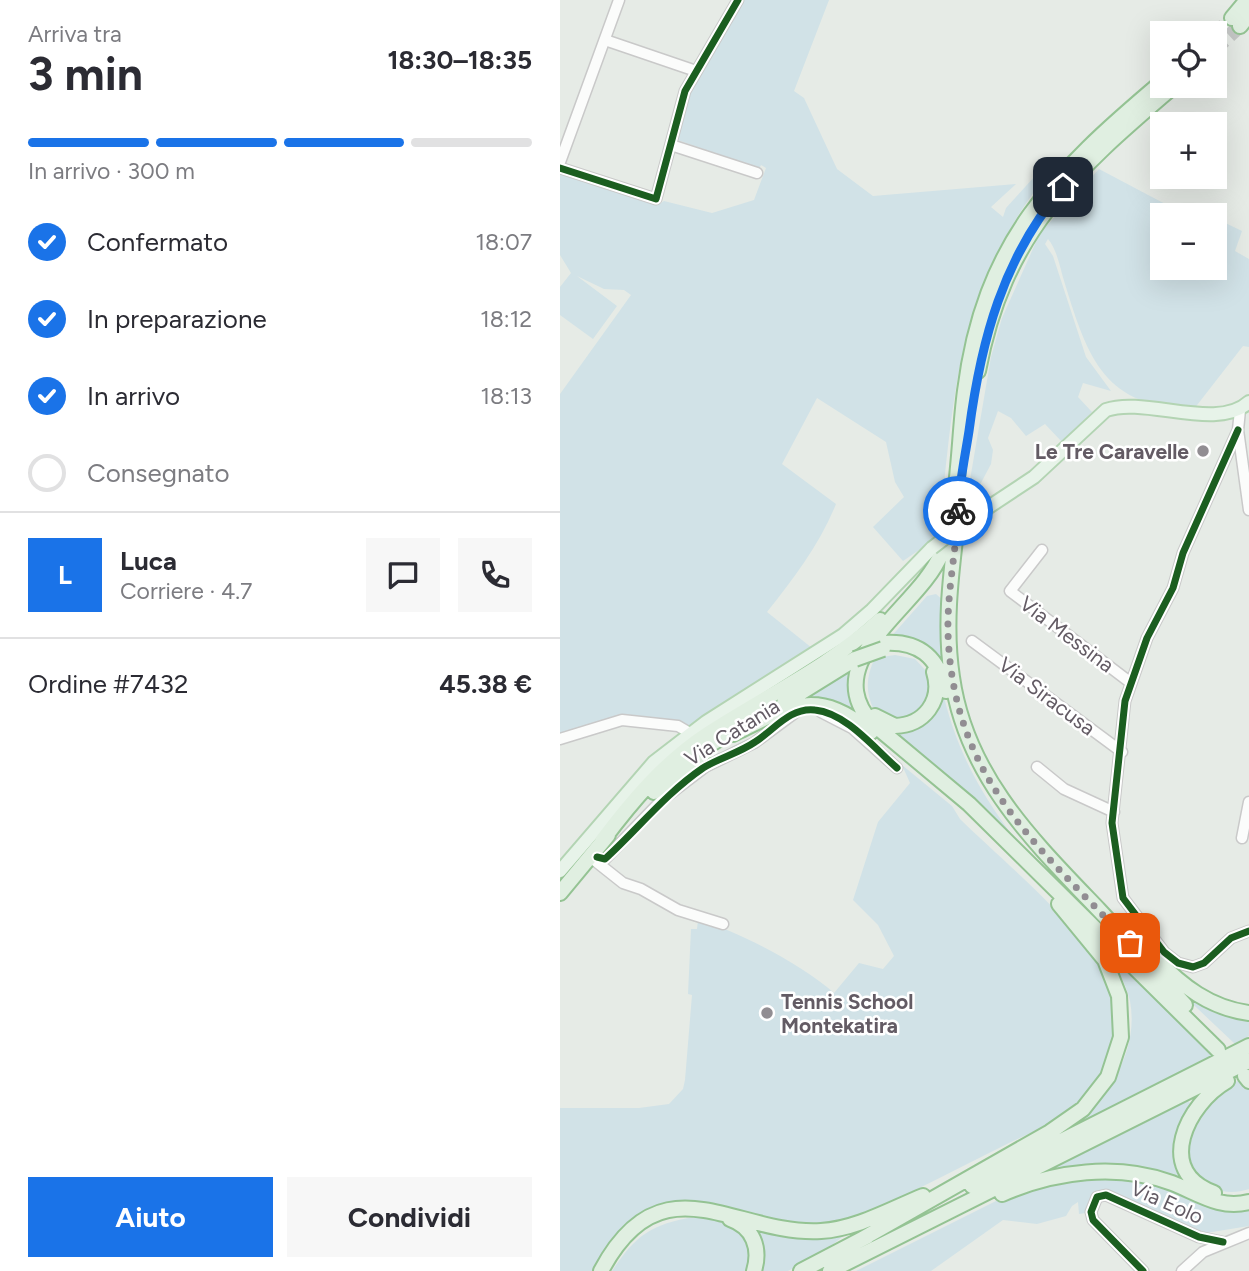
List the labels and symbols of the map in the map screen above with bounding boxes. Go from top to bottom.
pin [1033,157,1093,217]
place label: Le Tre Caravelle [1035,439,1189,464]
marker: Le Tre Caravelle [1195,443,1211,459]
courier [923,476,993,546]
street label: Via Messina [1015,590,1119,678]
street label: Via Siracusa [994,652,1100,740]
street label: Via Catania [680,693,784,771]
pin [1100,913,1160,973]
place label: Tennis School Montekatira [781,989,913,1038]
marker: Tennis School Montekatira [759,1005,775,1021]
street label: Via Eolo [1127,1175,1207,1229]

